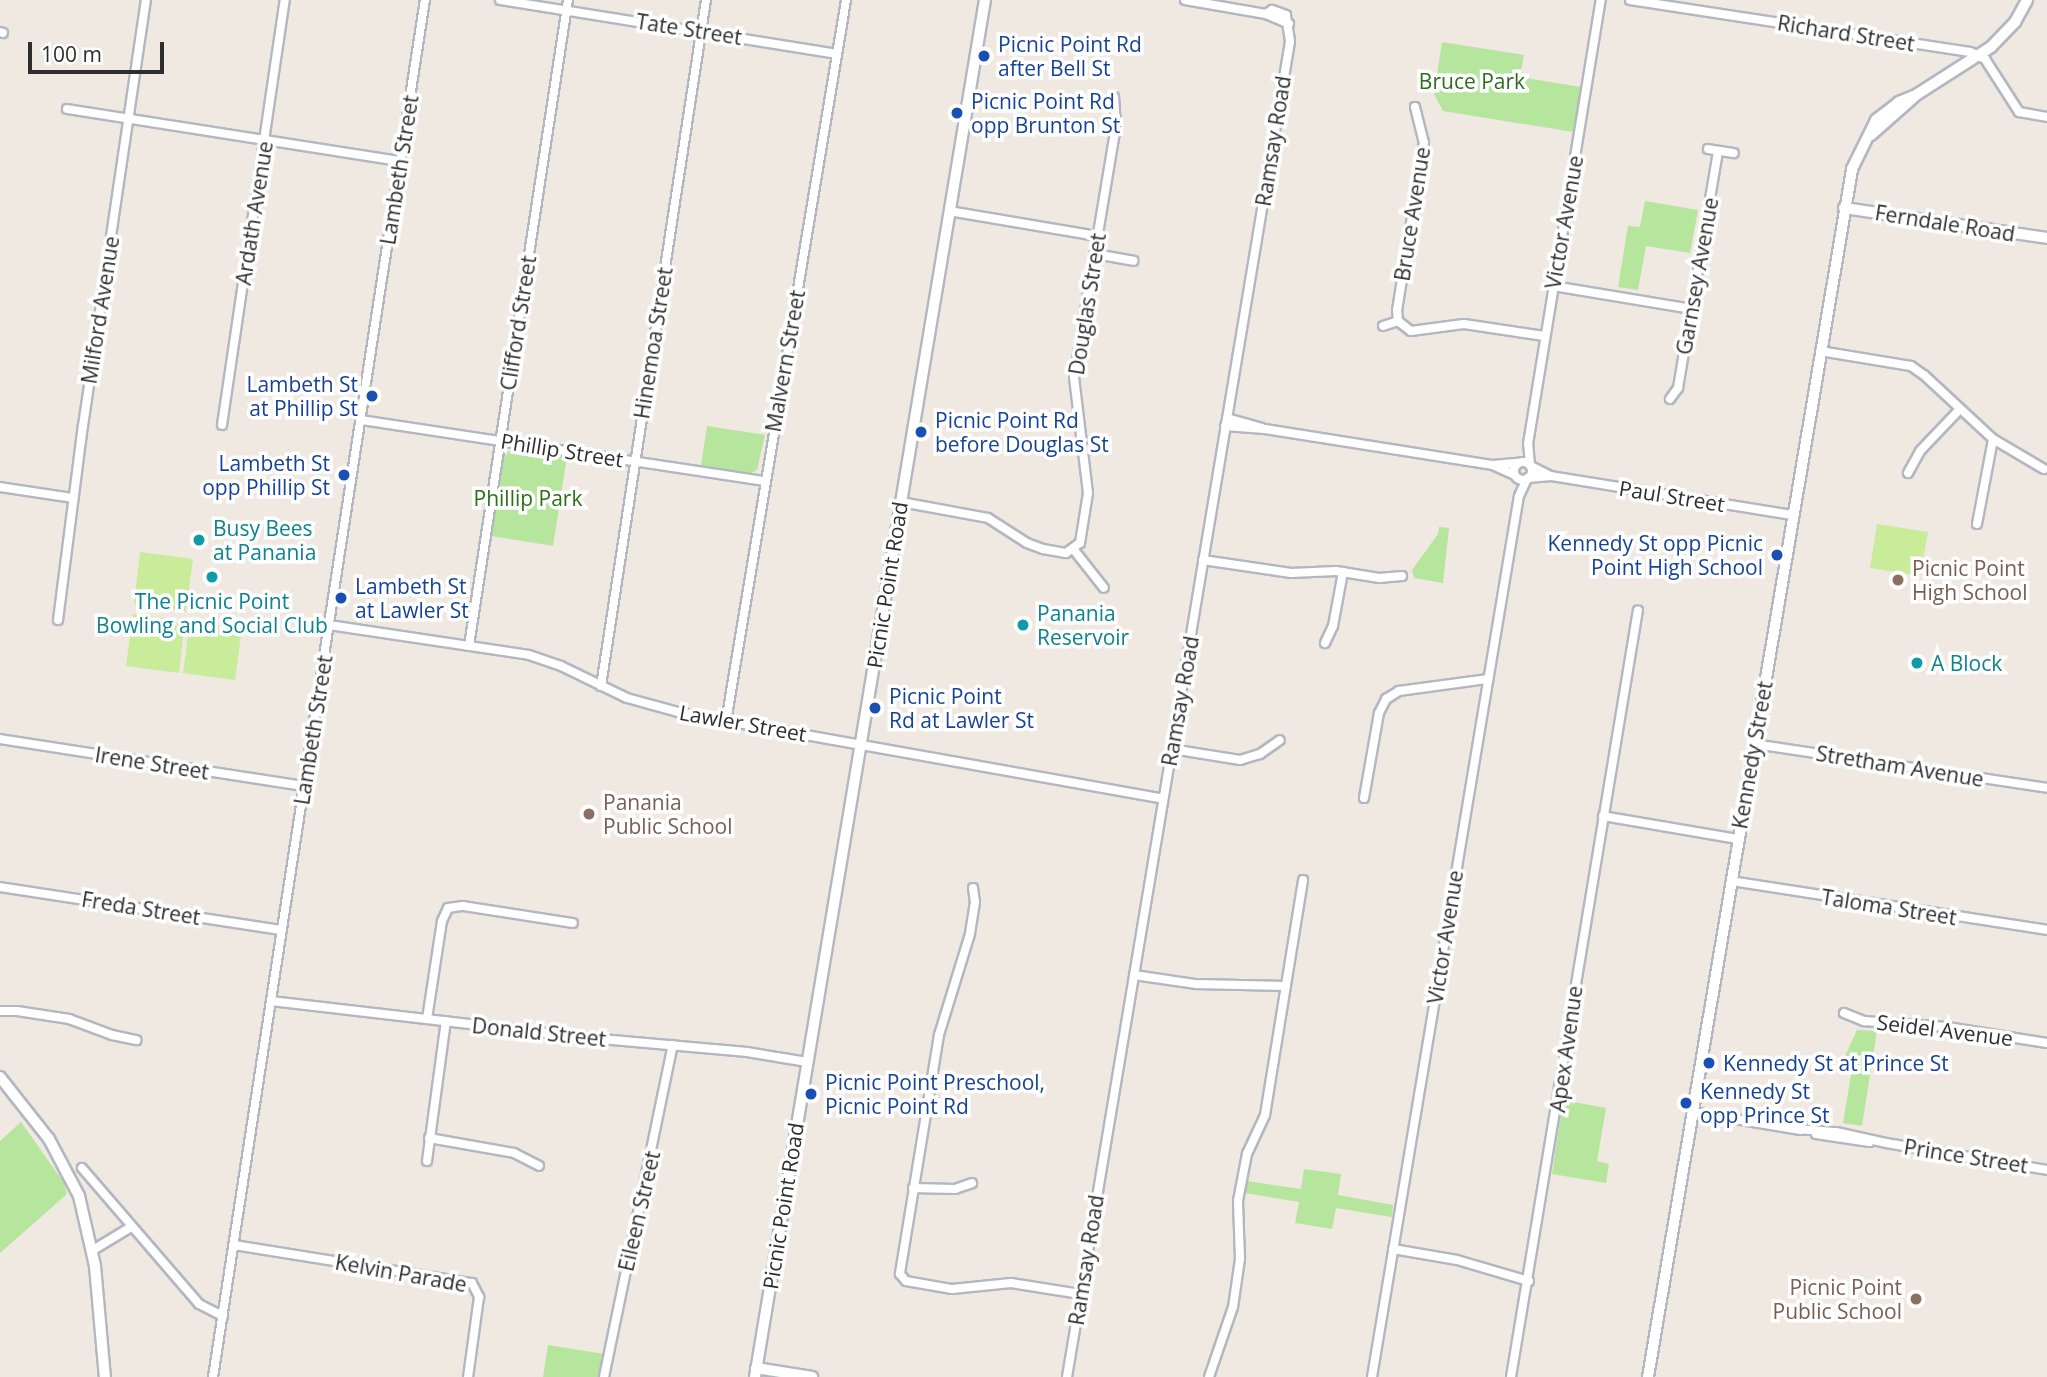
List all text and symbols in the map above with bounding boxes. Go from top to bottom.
street label: Tate Street [634,8,744,50]
street label: Richard Street [1776,10,1916,56]
scale bar [32,28,168,72]
place label: Picnic Point Rd after Bell St [998,31,1142,81]
text: 100 m [41,40,102,68]
marker: Picnic Point Rd after Bell St [976,48,992,64]
park label: Bruce Park [1419,68,1525,94]
street label: Ramsay Road [1250,74,1296,208]
place label: Picnic Point Rd opp Brunton St [971,88,1120,138]
street label: Lambeth Street [375,93,423,247]
marker: Picnic Point Rd opp Brunton St [949,105,965,121]
street label: Ardath Avenue [230,139,278,287]
street label: Bruce Avenue [1389,145,1435,283]
street label: Victor Avenue [1540,153,1588,291]
street label: Garnsey Avenue [1671,195,1723,357]
street label: Ferndale Road [1873,200,2017,246]
street label: Douglas Street [1063,231,1111,377]
street label: Milford Avenue [76,234,124,386]
street label: Clifford Street [495,254,541,392]
street label: Hinemoa Street [629,265,677,421]
street label: Malvern Street [760,288,810,434]
place label: Lambeth St at Phillip St [246,371,358,421]
marker: Lambeth St at Phillip St [364,388,380,404]
place label: Picnic Point Rd before Douglas St [935,407,1109,457]
marker: Picnic Point Rd before Douglas St [913,424,929,440]
street label: Phillip Street [499,428,625,472]
place label: Lambeth St opp Phillip St [202,450,330,500]
marker: Lambeth St opp Phillip St [336,467,352,483]
street label: Paul Street [1617,475,1727,517]
park label: Phillip Park [474,485,582,511]
street label: Picnic Point Road [861,500,913,670]
place label: Busy Bees at Panania [213,515,316,565]
place label: Kennedy St opp Picnic Point High School [1548,530,1763,580]
marker: Busy Bees at Panania [191,532,207,548]
marker: Kennedy St opp Picnic Point High School [1769,547,1785,563]
place label: Picnic Point High School [1912,555,2028,605]
marker: The Picnic Point Bowling and Social Club [204,569,220,585]
marker: Picnic Point High School [1890,572,1906,588]
place label: Lambeth St at Lawler St [355,573,469,623]
place label: The Picnic Point Bowling and Social Club [96,588,328,638]
marker: Lambeth St at Lawler St [333,590,349,606]
place label: Panania Reservoir [1037,600,1129,650]
marker: Panania Reservoir [1015,617,1031,633]
street label: Ramsay Road [1156,634,1204,768]
place label: A Block [1931,650,2002,676]
street label: Lambeth Street [289,653,337,807]
marker: A Block [1909,655,1925,671]
street label: Kennedy Street [1727,679,1777,831]
place label: Picnic Point Rd at Lawler St [889,683,1034,733]
street label: Lawler Street [677,699,809,747]
marker: Picnic Point Rd at Lawler St [867,700,883,716]
street label: Stretham Avenue [1814,740,1986,792]
street label: Irene Street [93,742,211,784]
place label: Panania Public School [603,789,732,839]
marker: Panania Public School [581,806,597,822]
street label: Victor Avenue [1422,868,1468,1006]
street label: Taloma Street [1820,884,1958,930]
street label: Freda Street [80,886,202,930]
street label: Apex Avenue [1545,984,1587,1114]
street label: Seidel Avenue [1875,1009,2015,1051]
street label: Donald Street [471,1012,607,1052]
place label: Kennedy St at Prince St [1723,1050,1949,1076]
marker: Kennedy St at Prince St [1701,1055,1717,1071]
place label: Picnic Point Preschool, Picnic Point Rd [825,1069,1045,1119]
place label: Kennedy St opp Prince St [1700,1078,1829,1128]
marker: Picnic Point Preschool, Picnic Point Rd [803,1086,819,1102]
marker: Kennedy St opp Prince St [1678,1095,1694,1111]
street label: Picnic Point Road [757,1121,809,1291]
street label: Prince Street [1902,1134,2030,1178]
street label: Eileen Street [613,1148,665,1274]
street label: Ramsay Road [1063,1193,1109,1327]
street label: Kelvin Parade [333,1249,469,1297]
place label: Picnic Point Public School [1773,1274,1902,1324]
marker: Picnic Point Public School [1908,1291,1924,1307]

